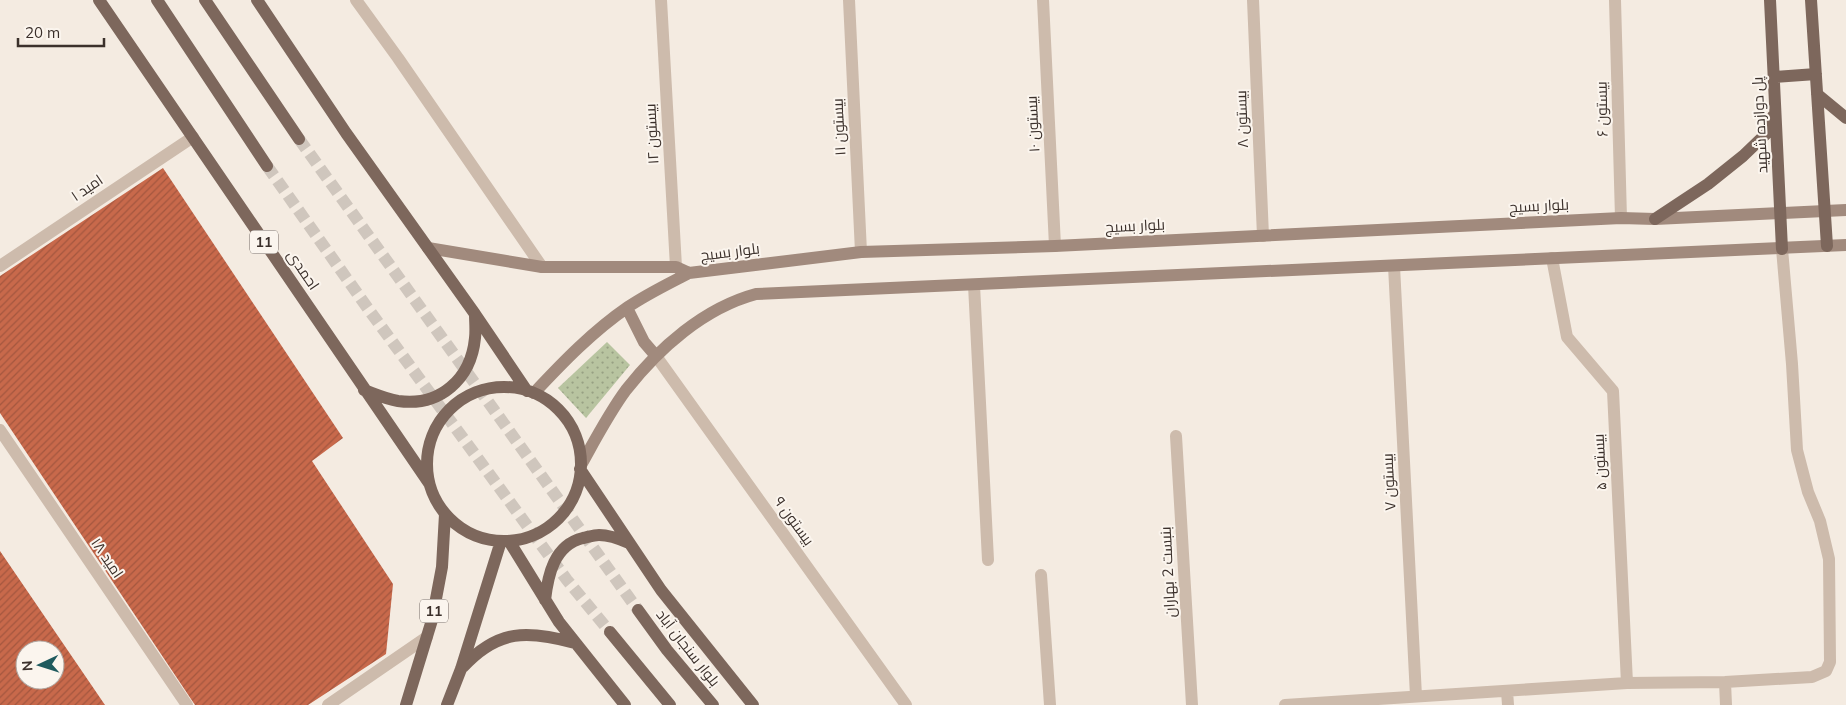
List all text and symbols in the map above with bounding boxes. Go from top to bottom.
scale bar [18,15,104,47]
text: 20 m [25,23,60,42]
street label: پل دوازده شهید [1747,76,1773,174]
street label: بیستون ۶ [1592,81,1612,137]
street label: بیستون ۸ [1231,90,1253,148]
street label: بیستون ۱۰ [1022,95,1044,153]
street label: بیستون ۱۱ [828,98,850,156]
street label: بیستون ۱۲ [640,103,664,165]
street label: امید ۱ [67,170,106,205]
street label: بلوار بسیج [1509,194,1569,219]
street label: بلوار بسیج [1105,214,1165,239]
road number: 11 [250,230,278,253]
street label: بلوار بسیج [699,238,761,267]
street label: احمدی [282,246,324,294]
street label: بیستون ۵ [1589,433,1611,491]
street label: بیستون ۷ [1378,453,1400,511]
street label: بیستون ۹ [769,492,819,550]
street label: بنبست 2 بهاران [1156,526,1180,618]
street label: امید ۱۸ [87,534,128,581]
road number: 11 [420,600,448,622]
street label: بلوار سنجان آباد [651,605,725,691]
north arrow [15,640,65,690]
text: N [18,660,36,672]

